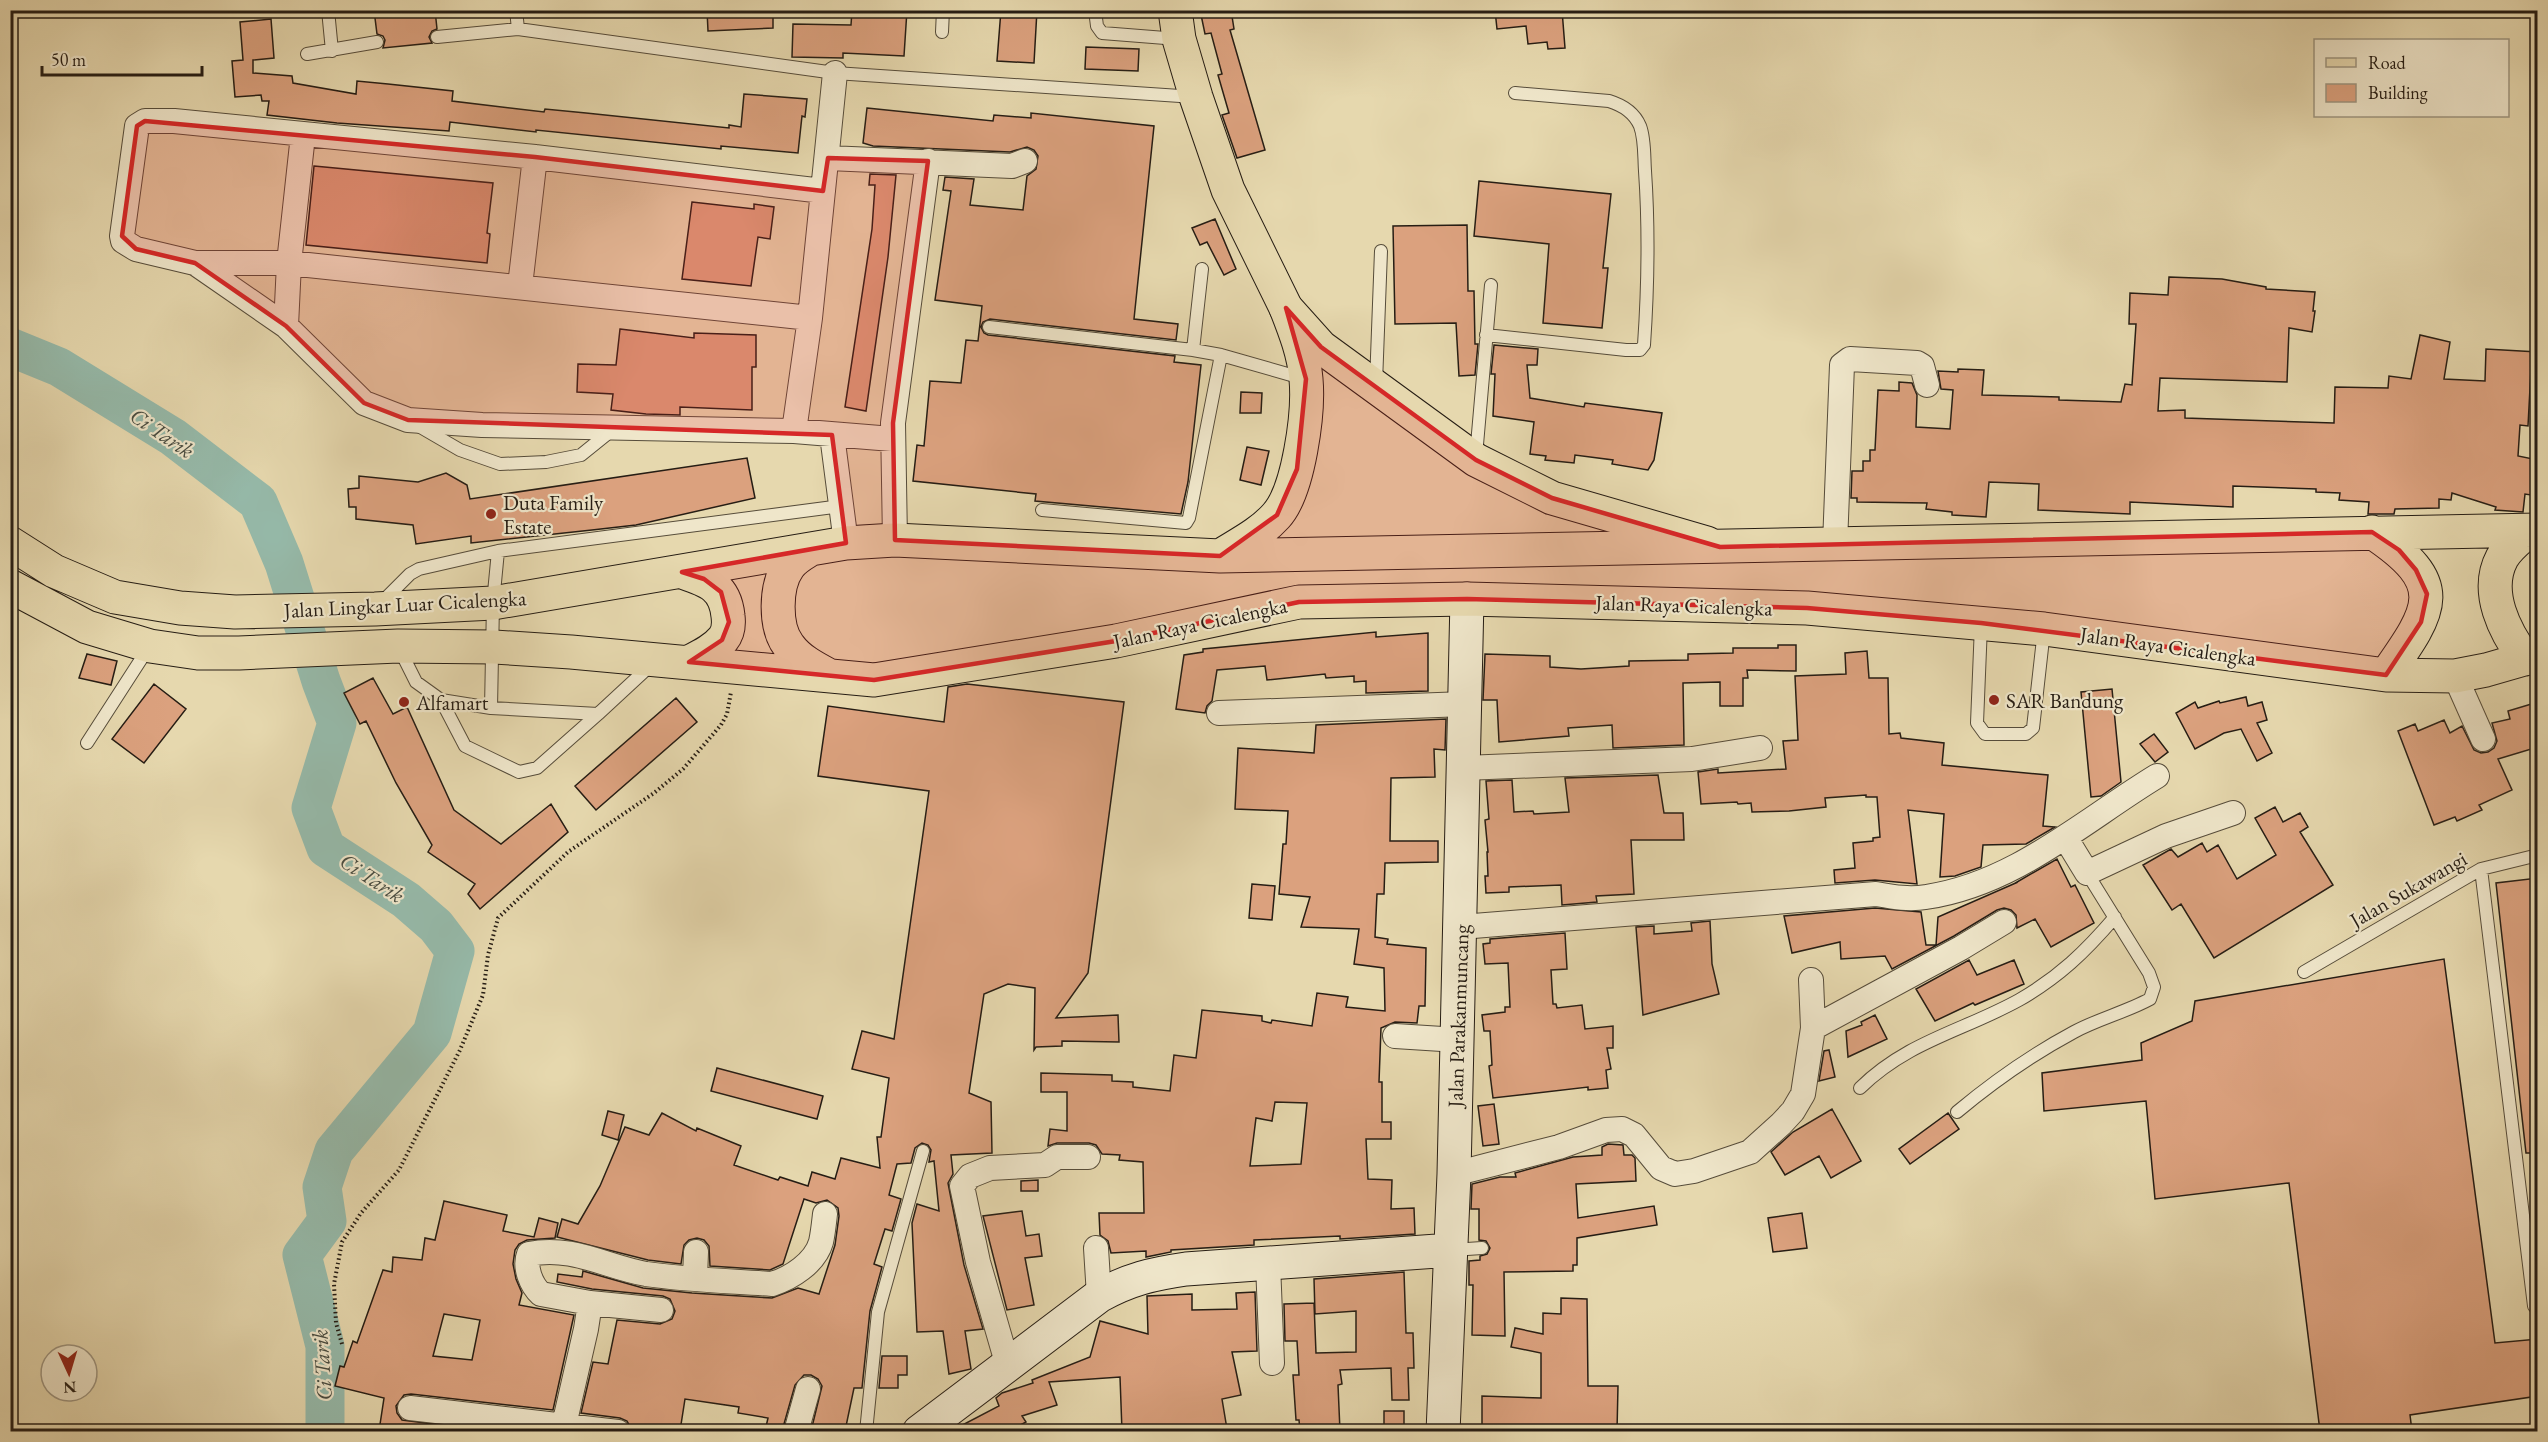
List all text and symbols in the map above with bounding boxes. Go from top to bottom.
scale bar [42,39,202,77]
legend [2314,39,2509,117]
text: 50 m [51,48,86,71]
text: Road [2368,51,2407,74]
text: Building [2368,81,2428,104]
water label: Ci Tarik [124,401,200,465]
place label: Duta Family Estate [503,489,604,540]
marker: Duta Family Estate [484,507,498,521]
street label: Jalan Lingkar Luar Cicalengka [281,584,527,624]
street label: Jalan Raya Cicalengka [1593,588,1774,622]
street label: Jalan Raya Cicalengka [1109,591,1290,655]
street label: Jalan Raya Cicalengka [2076,620,2258,672]
place label: SAR Bandung [2006,687,2124,714]
place label: Alfamart [415,689,489,716]
marker: SAR Bandung [1987,693,2001,707]
marker: Alfamart [397,695,411,709]
street label: Jalan Sukawangi [2343,845,2471,934]
water label: Ci Tarik [334,846,410,910]
street label: Jalan Parakanmuncang [1441,923,1475,1110]
water label: Ci Tarik [305,1328,339,1402]
north arrow [39,1343,99,1403]
text: N [63,1377,77,1398]

